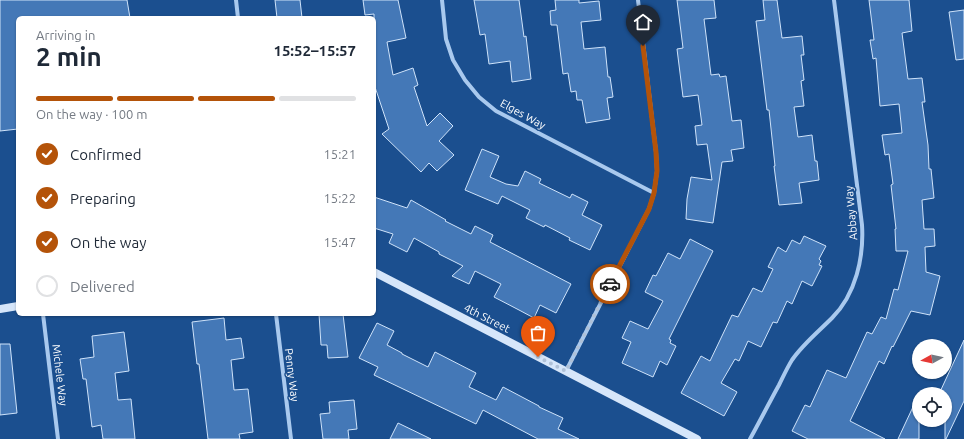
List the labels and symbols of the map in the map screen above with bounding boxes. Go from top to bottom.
pin [626,5,660,46]
street label: Elges Way [498,97,548,132]
street label: Abbay Way [843,185,859,241]
courier [590,264,630,304]
street label: 4th Street [462,301,513,335]
pin [521,316,555,357]
north arrow [912,339,952,379]
street label: Michele Way [50,343,70,407]
street label: Penny Way [283,348,301,403]

